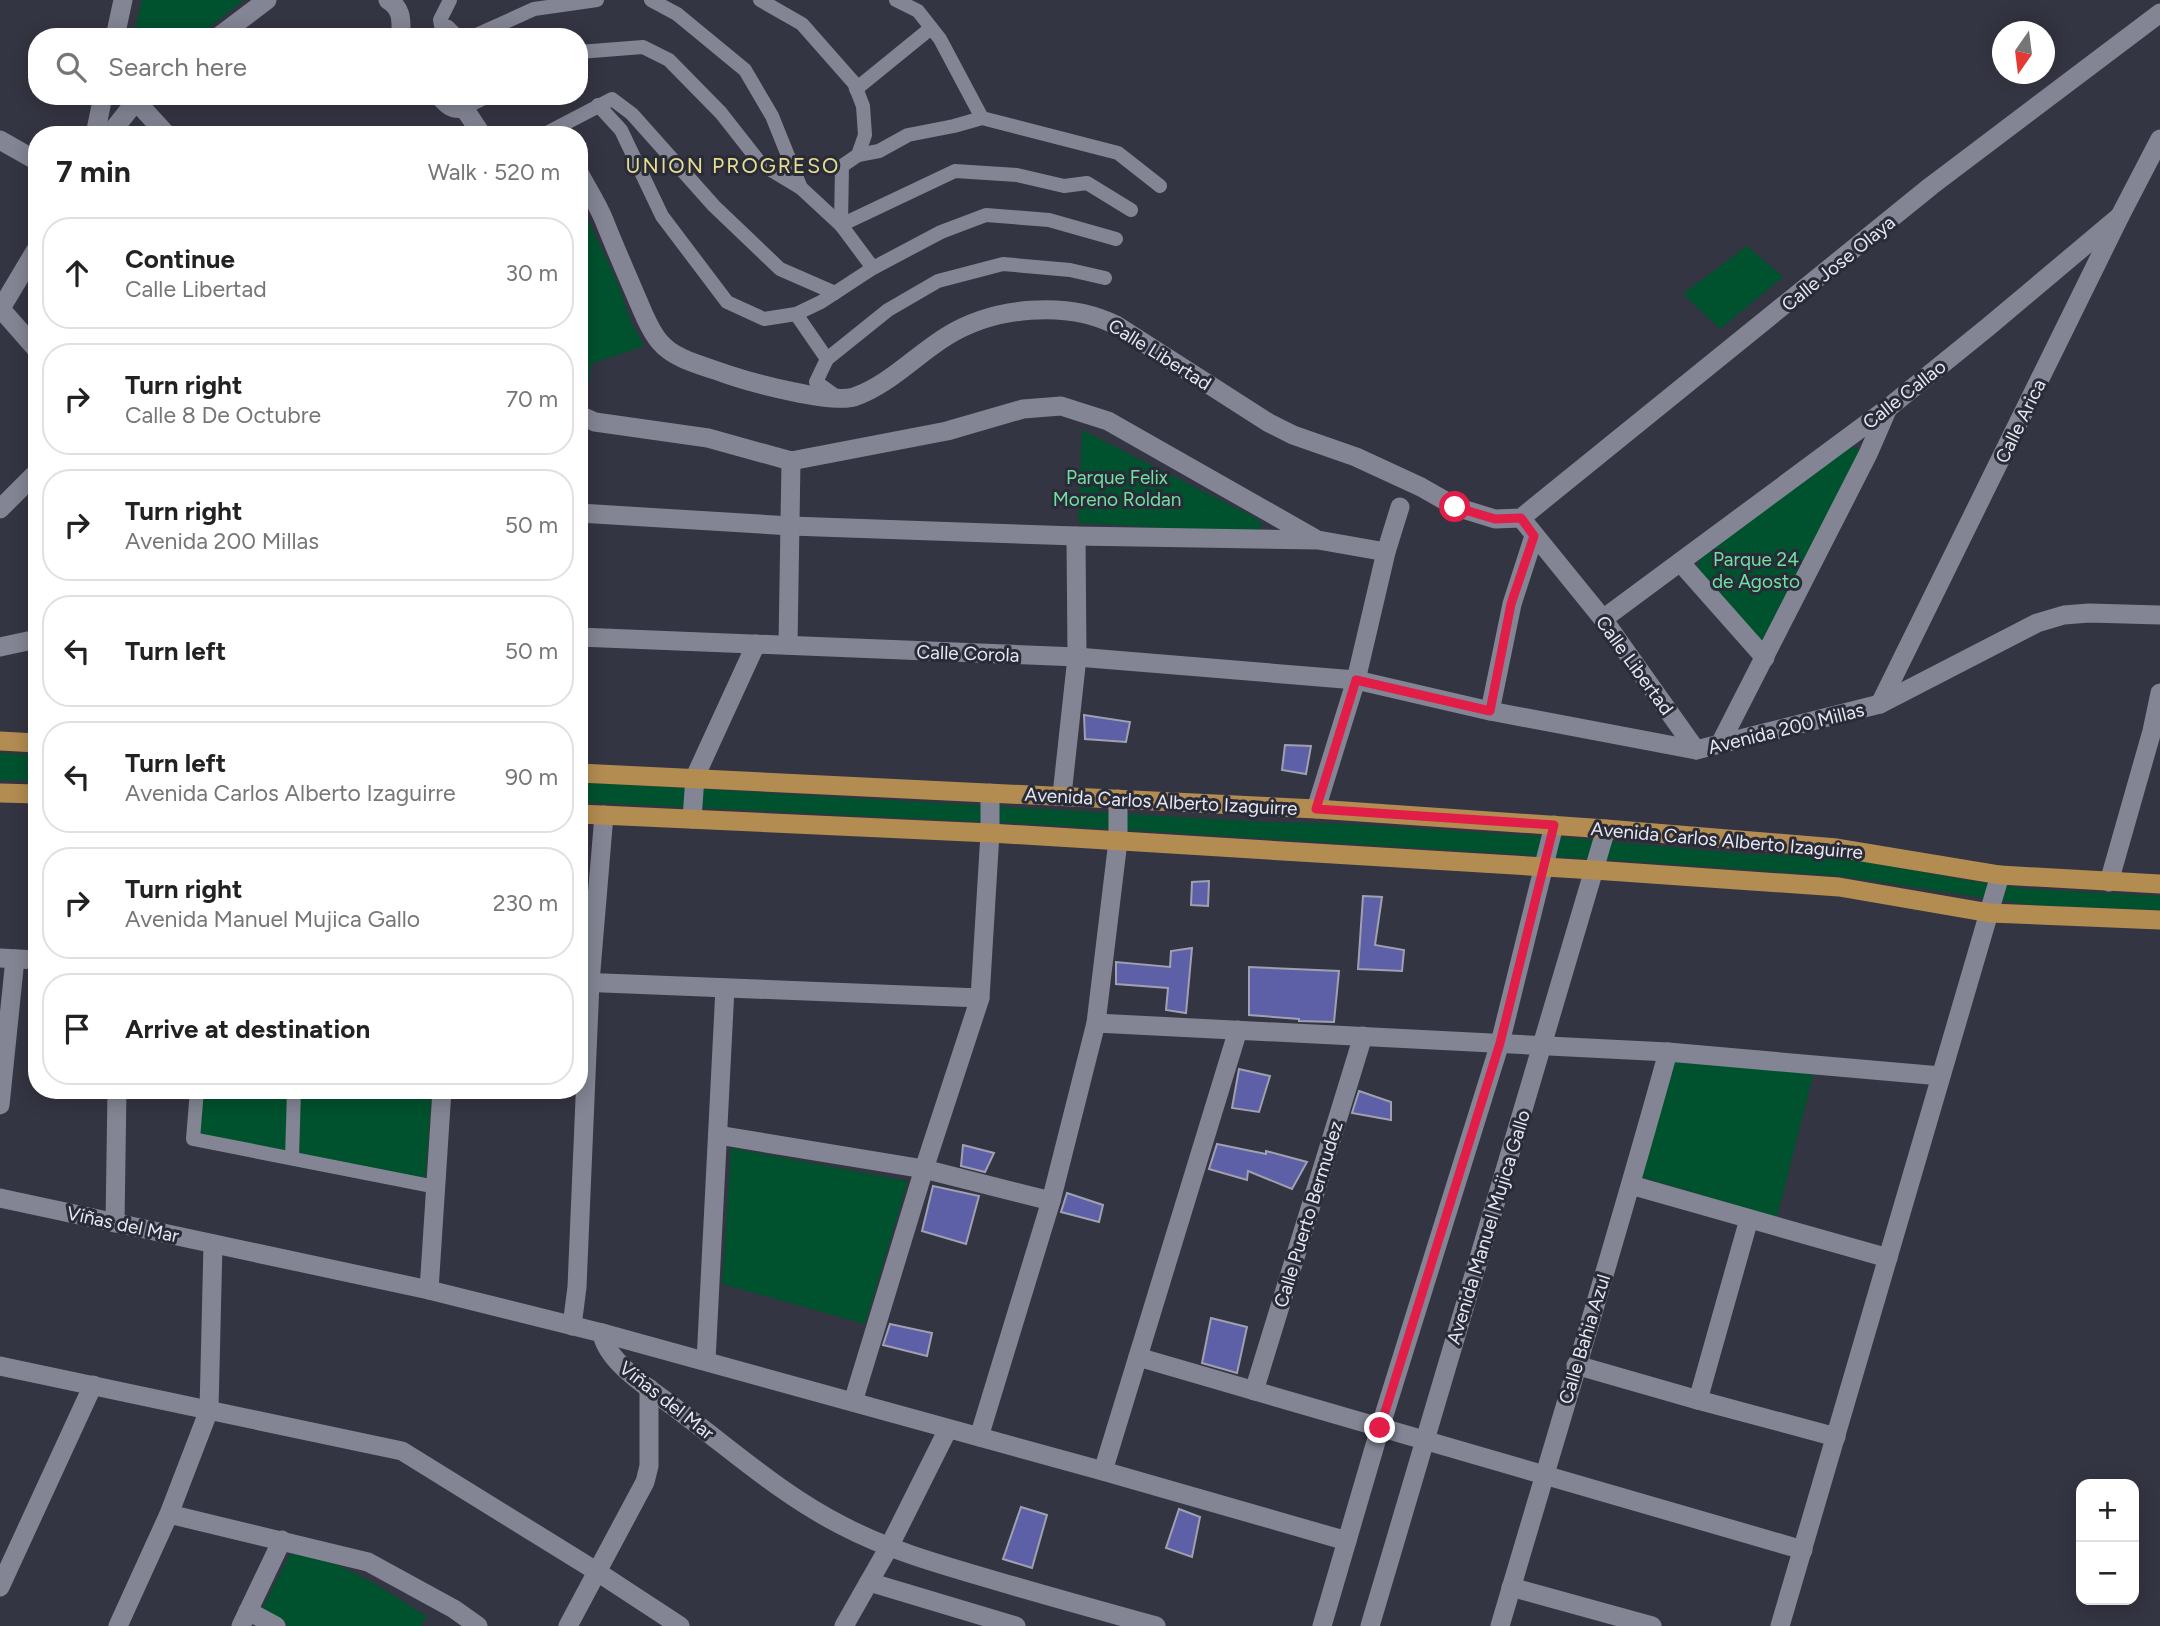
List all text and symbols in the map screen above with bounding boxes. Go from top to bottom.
north arrow [1992,21,2055,84]
search box [28,28,588,105]
icon: search [52,48,90,86]
text: Search here [108,51,247,83]
text: 7 min [56,153,131,190]
district label: UNION PROGRESO [626,153,840,178]
text: Walk · 520 m [428,158,560,186]
street label: Calle Jose Olaya [1777,211,1900,316]
text: Continue [125,243,235,275]
icon: ahead [58,254,96,292]
text: 30 m [505,259,558,287]
text: Calle Libertad [125,275,267,303]
street label: Calle Libertad [1104,314,1215,395]
street label: Calle Callao [1858,355,1951,434]
text: Turn right [125,369,242,401]
street label: Calle Arica [1990,376,2051,467]
icon: right [58,380,96,418]
text: 70 m [506,385,558,413]
text: Calle 8 De Octubre [125,401,321,429]
park label: Parque Felix Moreno Roldan [1053,466,1181,511]
route start [1439,491,1470,522]
text: Turn right [125,495,242,527]
icon: right [58,506,96,544]
text: 50 m [505,511,558,539]
text: Avenida 200 Millas [125,527,319,555]
park label: Parque 24 de Agosto [1712,548,1800,593]
street label: Calle Libertad [1591,611,1678,719]
icon: left [58,632,96,670]
text: Turn left [125,635,226,667]
text: 50 m [505,637,558,665]
street label: Calle Corola [916,640,1020,667]
street label: Avenida 200 Millas [1706,698,1867,759]
text: Turn left [125,747,226,779]
icon: left [58,758,96,796]
text: 90 m [505,763,558,791]
text: Avenida Carlos Alberto Izaguirre [125,779,456,807]
street label: Avenida Carlos Alberto Izaguirre [1024,783,1298,820]
street label: Avenida Carlos Alberto Izaguirre [1590,817,1864,864]
text: Turn right [125,873,242,905]
icon: right [58,884,96,922]
text: 230 m [493,889,558,917]
text: Avenida Manuel Mujica Gallo [125,905,420,933]
icon: arrive [58,1010,96,1048]
text: Arrive at destination [125,1013,370,1045]
street label: Avenida Manuel Mujica Gallo [1442,1107,1535,1347]
street label: Calle Puerto Bermudez [1269,1118,1348,1310]
street label: Viñas del Mar [65,1201,182,1248]
street label: Calle Bahia Azul [1554,1271,1615,1407]
street label: Viñas del Mar [615,1356,719,1445]
route end [1364,1412,1395,1443]
map controls [2076,1479,2139,1605]
button: + [2076,1479,2139,1542]
button: − [2076,1542,2139,1605]

